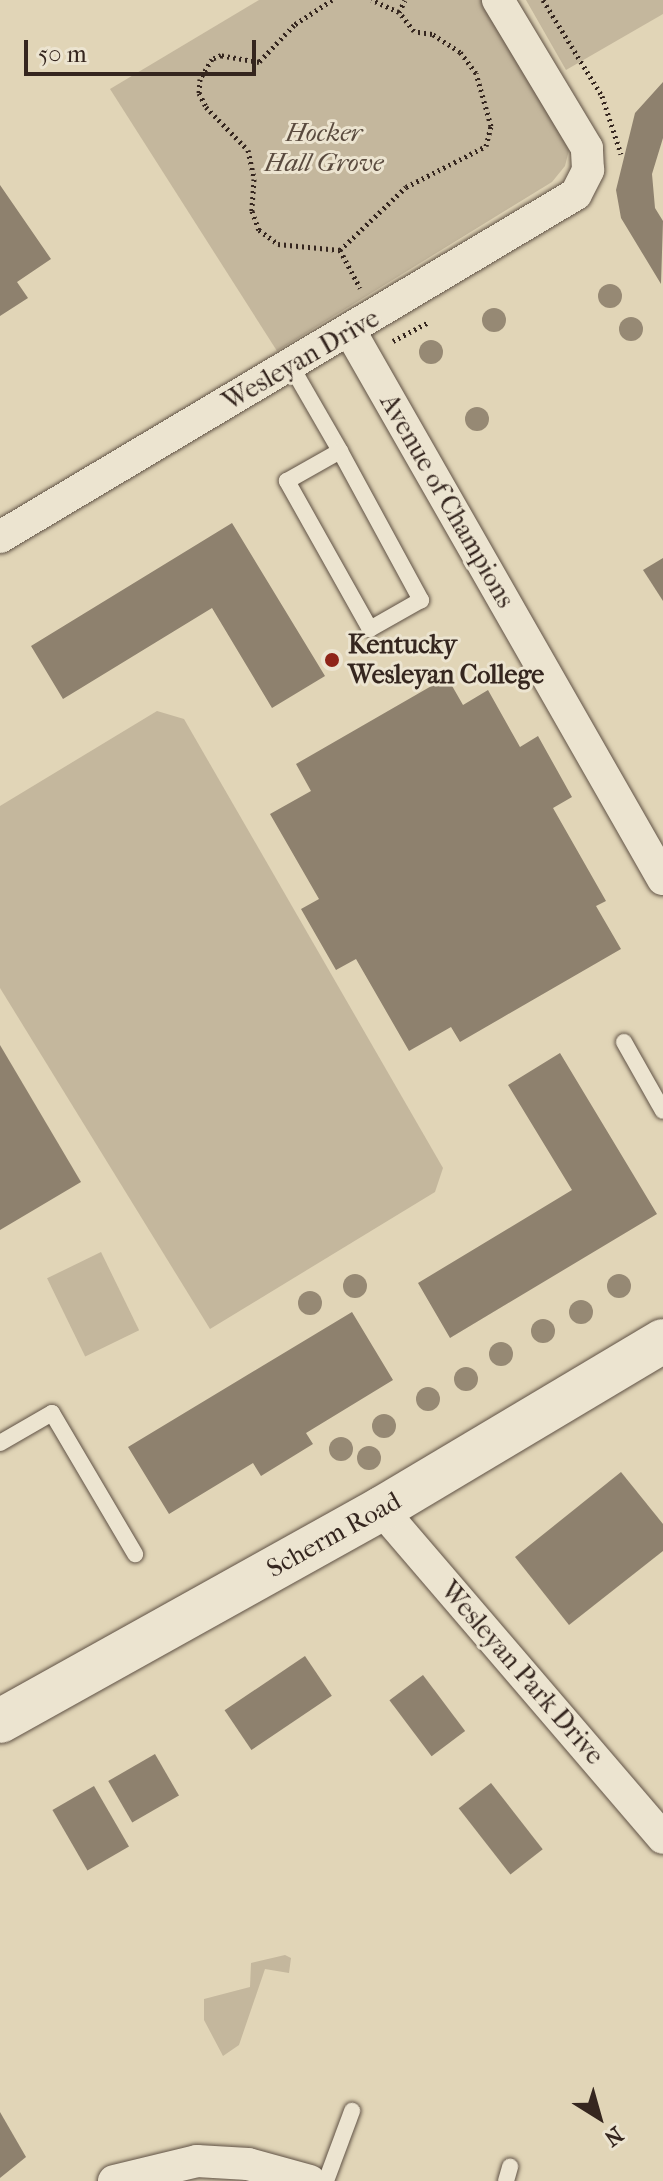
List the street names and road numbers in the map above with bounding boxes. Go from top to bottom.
street label: Wesleyan Drive [217,303,385,417]
street label: Avenue of Champions [373,389,521,613]
street label: Scherm Road [262,1485,406,1585]
street label: Wesleyan Park Drive [434,1575,610,1771]

